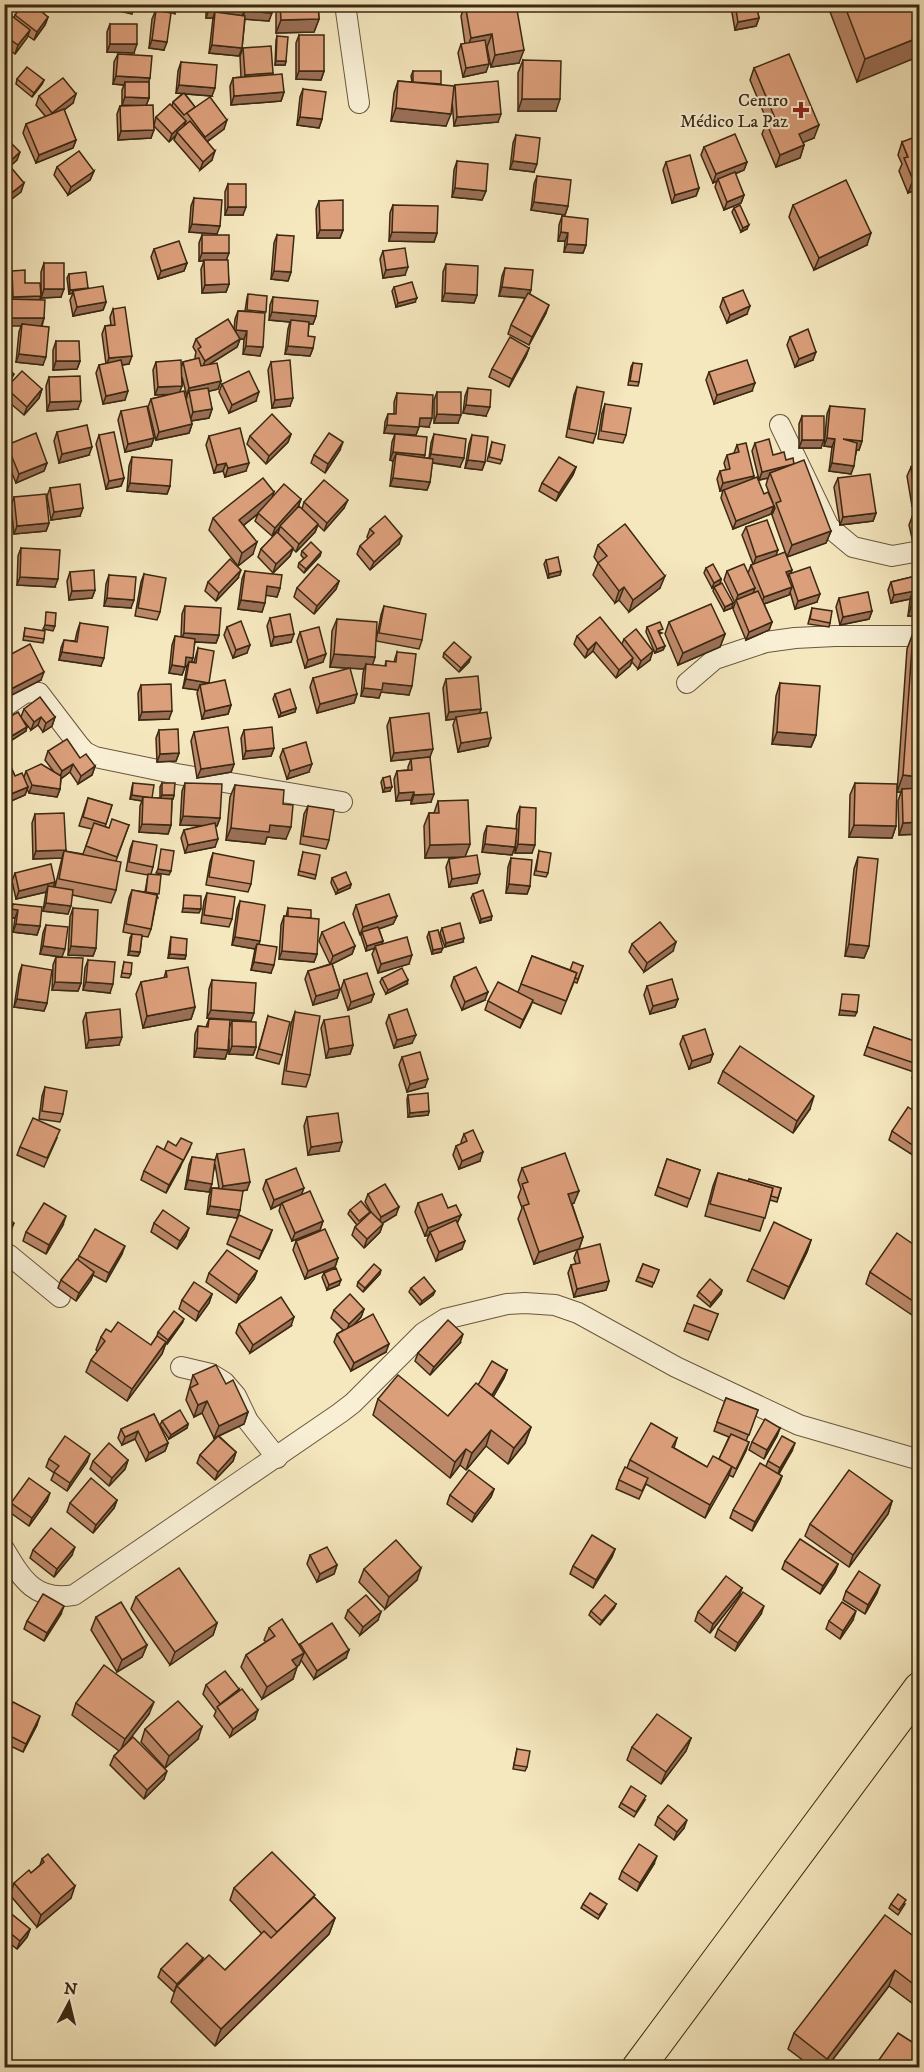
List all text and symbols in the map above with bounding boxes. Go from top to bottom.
place label: Centro Médico La Paz [680,90,788,133]
marker: Centro Médico La Paz [792,101,810,119]
north arrow [39,1973,99,2033]
text: N [63,1978,78,2000]

